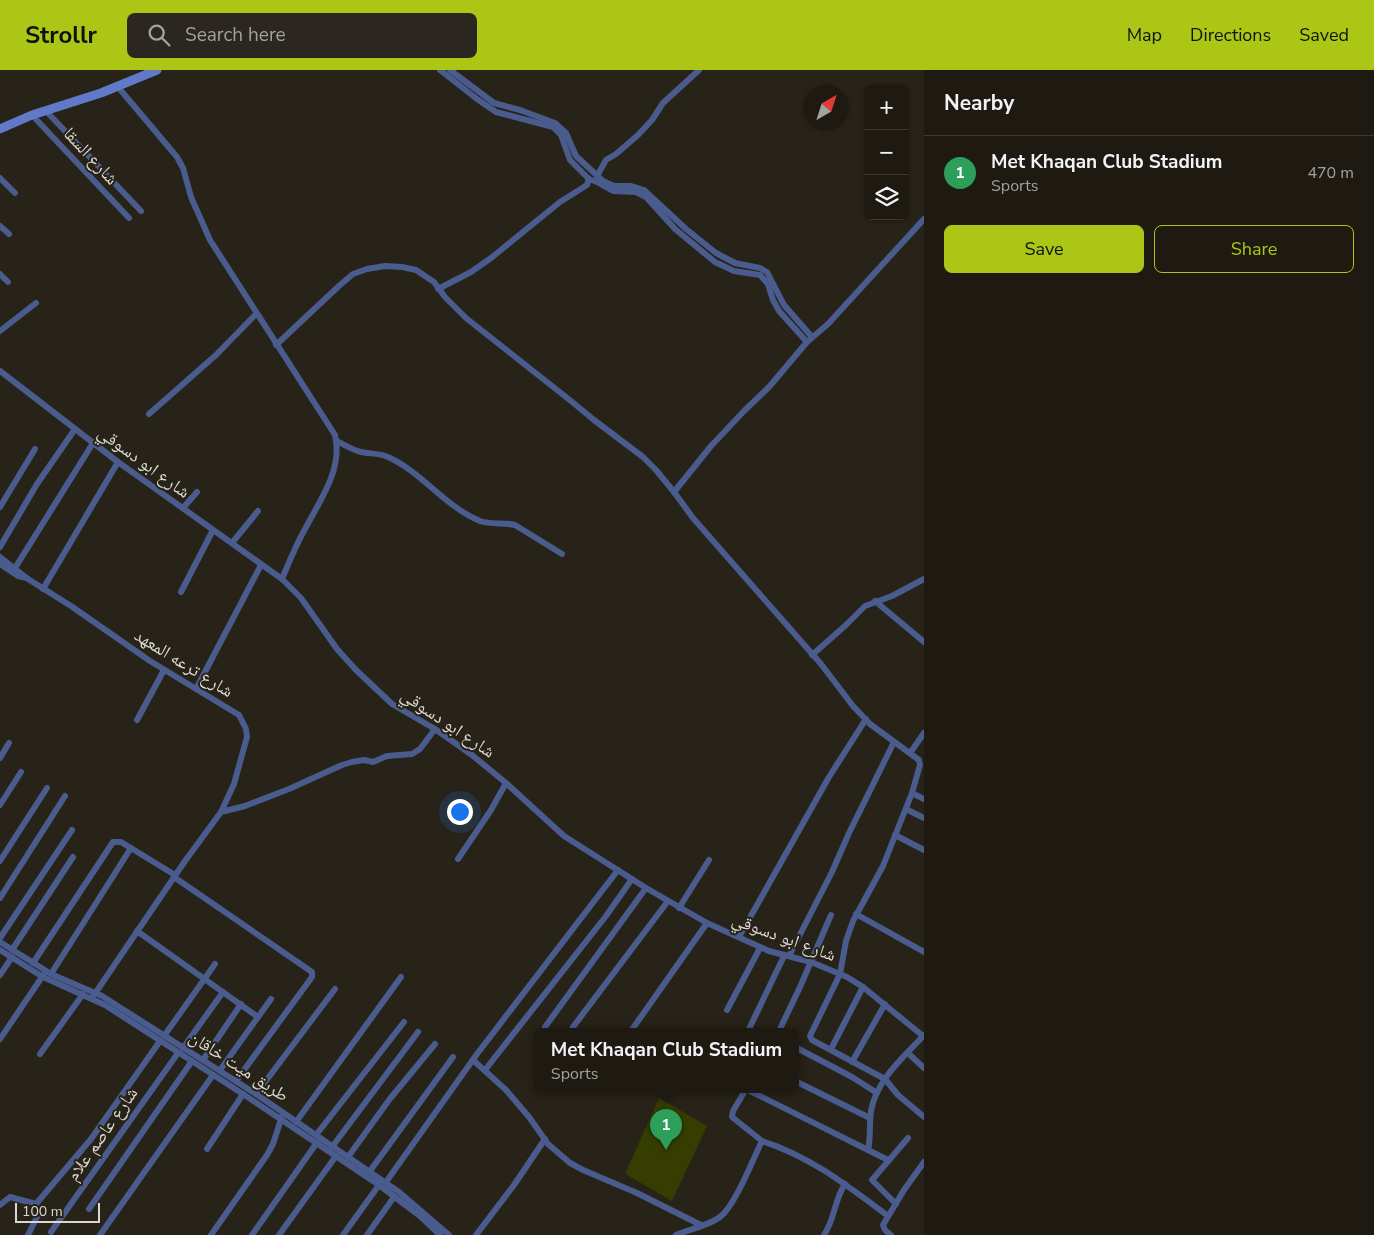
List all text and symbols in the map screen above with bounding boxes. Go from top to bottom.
search box [127,13,477,58]
text: Strollr [25,19,97,51]
icon: search [145,21,173,49]
text: Search here [185,22,286,48]
text: Map [1127,23,1162,47]
text: Directions [1190,23,1271,47]
text: Saved [1299,23,1349,47]
north arrow [804,85,849,130]
map controls [864,85,909,220]
button: + [864,85,909,130]
text: Nearby [944,89,1014,117]
street label: شارع السقا [58,122,124,190]
button: − [864,130,909,175]
text: Met Khaqan Club Stadium [991,149,1222,175]
text: 1 [955,162,965,184]
text: 470 m [1307,162,1354,184]
button: layers [864,175,909,220]
text: Sports [991,175,1039,197]
button: Save [944,225,1144,273]
button: Share [1154,225,1354,273]
street label: شارع ابو دسوقي [91,420,195,506]
street label: شارع ترعه المعهد [130,623,238,703]
street label: شارع ابو دسوقي [395,683,500,765]
your location [447,799,473,825]
street label: شارع ابو دسوقي [728,907,839,969]
street label: طريق ميت خاقان [185,1025,293,1107]
popup [534,1028,799,1093]
text: Met Khaqan Club Stadium [551,1037,782,1063]
text: Sports [551,1063,598,1085]
street label: شارع عاصم علام [61,1082,143,1186]
pin: 1 [650,1109,682,1150]
scale bar [15,1200,100,1223]
text: 100 m [22,1202,63,1221]

